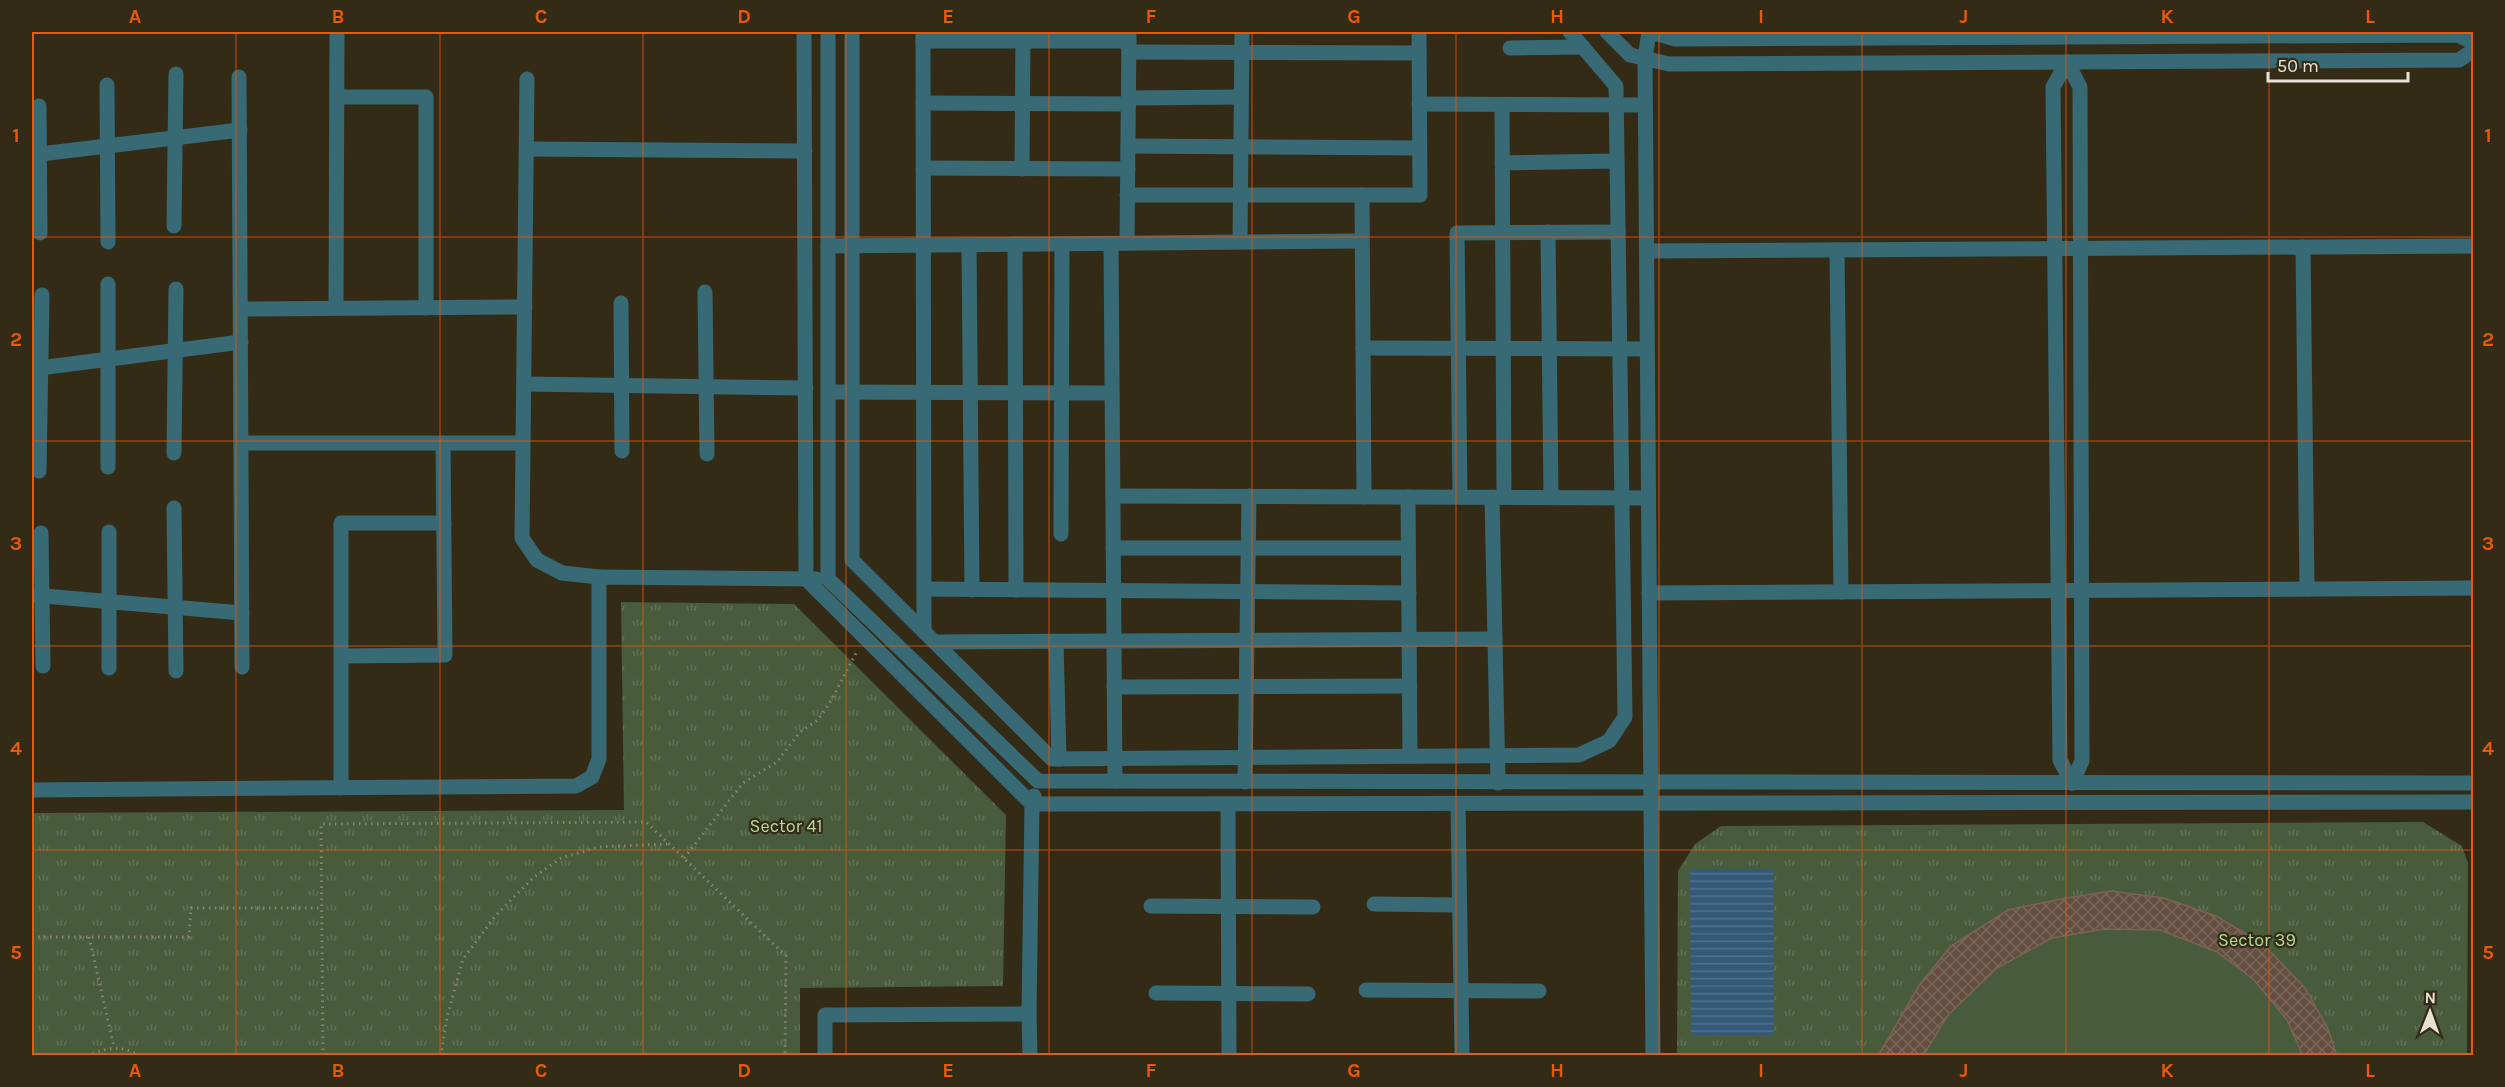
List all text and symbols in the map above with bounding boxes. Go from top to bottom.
text: A [129,5,142,28]
text: B [332,5,344,28]
text: C [535,5,547,28]
text: D [737,5,751,28]
text: E [942,5,954,28]
text: F [1146,5,1157,28]
text: G [1347,5,1361,28]
text: H [1550,5,1564,28]
text: I [1758,5,1764,28]
text: J [1960,5,1968,28]
text: K [2160,5,2174,28]
text: L [2365,5,2375,28]
scale bar [2268,45,2408,83]
text: 50 m [2277,55,2319,77]
text: 1 [12,124,20,147]
text: 1 [2484,124,2492,147]
text: 2 [10,328,22,351]
text: 2 [2482,328,2494,351]
text: 3 [10,532,22,555]
text: 3 [2482,532,2494,555]
text: 4 [10,737,22,760]
text: 4 [2482,737,2494,760]
park label: Sector 41 [750,815,822,837]
park label: Sector 39 [2218,929,2296,951]
text: 5 [10,941,22,964]
text: 5 [2482,941,2494,964]
north arrow [2400,982,2460,1042]
text: N [2424,988,2436,1007]
text: A [129,1059,142,1082]
text: B [332,1059,344,1082]
text: C [535,1059,547,1082]
text: D [737,1059,751,1082]
text: E [942,1059,954,1082]
text: F [1146,1059,1157,1082]
text: G [1347,1059,1361,1082]
text: H [1550,1059,1564,1082]
text: I [1758,1059,1764,1082]
text: J [1960,1059,1968,1082]
text: K [2160,1059,2174,1082]
text: L [2365,1059,2375,1082]

